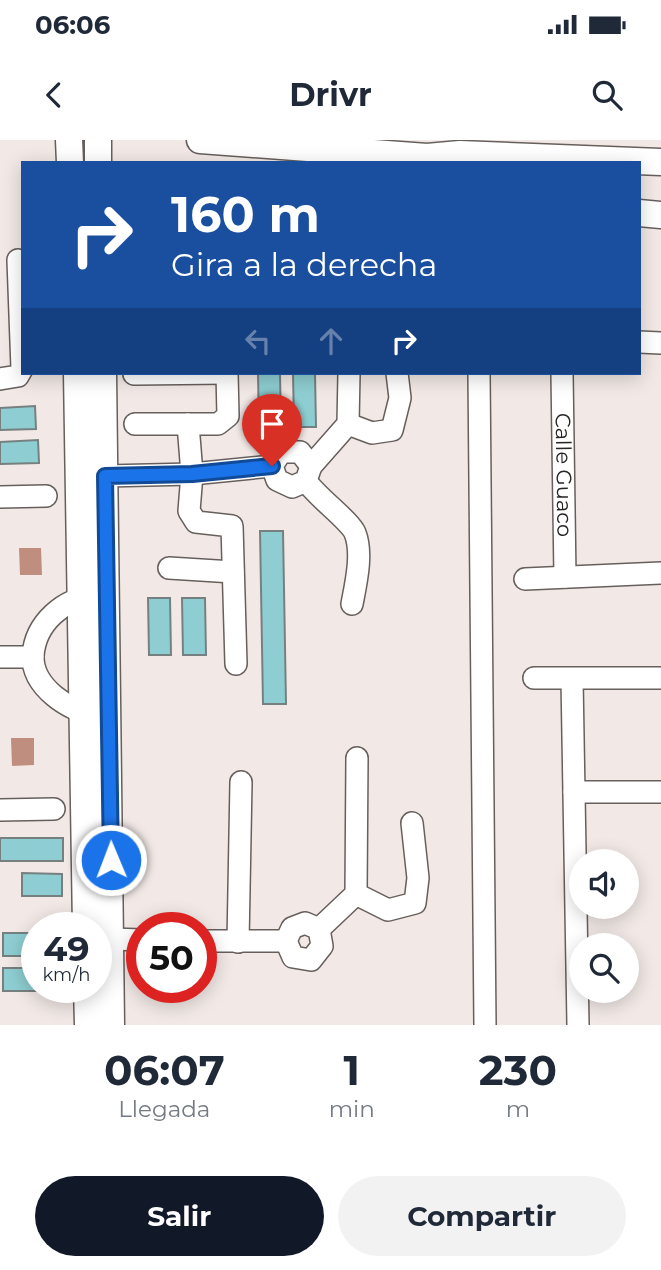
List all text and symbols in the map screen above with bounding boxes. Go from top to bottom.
text: 06:06 [35,9,110,41]
text: Drivr [289,75,372,114]
icon: back [35,76,73,114]
icon: search [588,76,626,114]
text: 160 m [171,185,320,244]
icon: right [56,189,147,280]
text: Gira a la derecha [171,245,437,284]
icon: left [239,322,277,360]
icon: ahead [312,322,350,360]
icon: right [385,322,423,360]
pin [242,394,302,466]
icon: arrive [253,405,291,443]
street label: Calle Guaco [551,413,577,537]
position arrow [74,823,148,897]
map controls [569,849,639,1003]
button: sound [569,849,639,919]
speed limit sign: 50 [126,912,217,1003]
text: 49 [43,927,90,970]
button: search [569,933,639,1003]
text: km/h [42,964,91,986]
text: 06:07 [104,1044,225,1096]
text: 1 [344,1044,360,1096]
text: 230 [479,1044,557,1096]
text: Llegada [118,1095,210,1123]
text: min [329,1095,375,1123]
text: m [506,1095,530,1123]
button: Salir [35,1176,324,1256]
button: Compartir [338,1176,626,1256]

